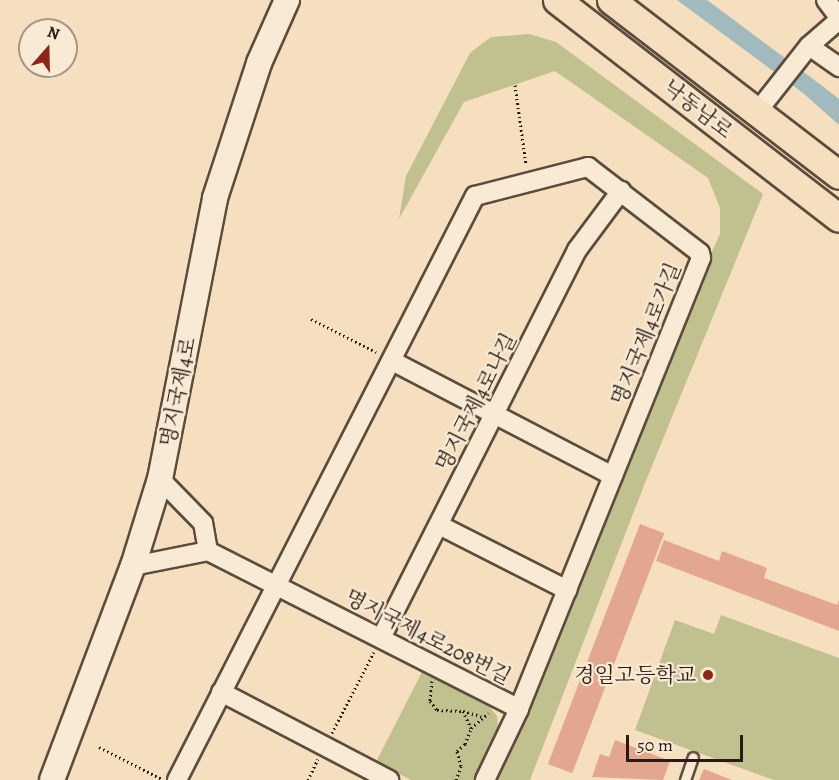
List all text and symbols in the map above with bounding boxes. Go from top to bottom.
north arrow [18,18,78,78]
text: N [44,21,63,45]
street label: 낙동남로 [658,74,738,144]
street label: 명지국제4로가길 [606,259,686,409]
street label: 명지국제4로나길 [430,329,522,475]
street label: 명지국제4로 [155,335,201,449]
street label: 명지국제4로208번길 [341,584,515,690]
place label: 경일고등학교 [574,662,696,688]
marker: 경일고등학교 [701,668,715,682]
scale bar [629,723,746,761]
text: 50 m [637,733,673,757]

